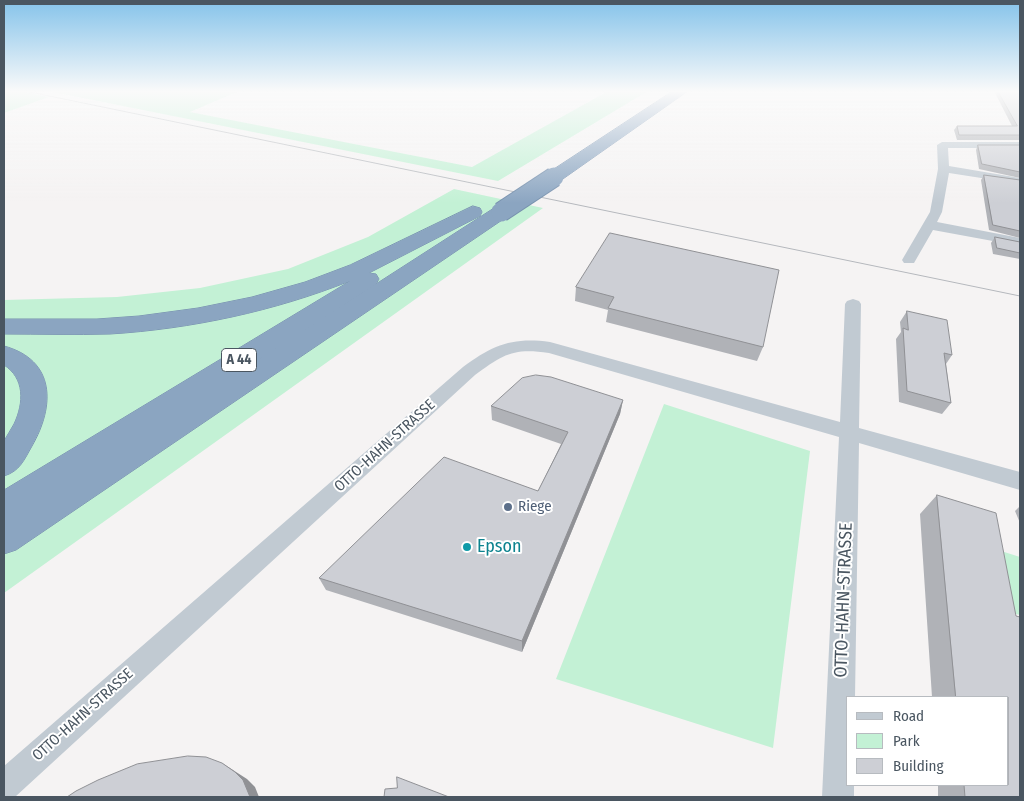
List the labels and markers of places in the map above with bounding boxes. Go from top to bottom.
place label: Riege [518,498,552,516]
marker: Riege [502,501,514,513]
place label: Epson [477,536,521,558]
marker: Epson [461,541,473,553]

